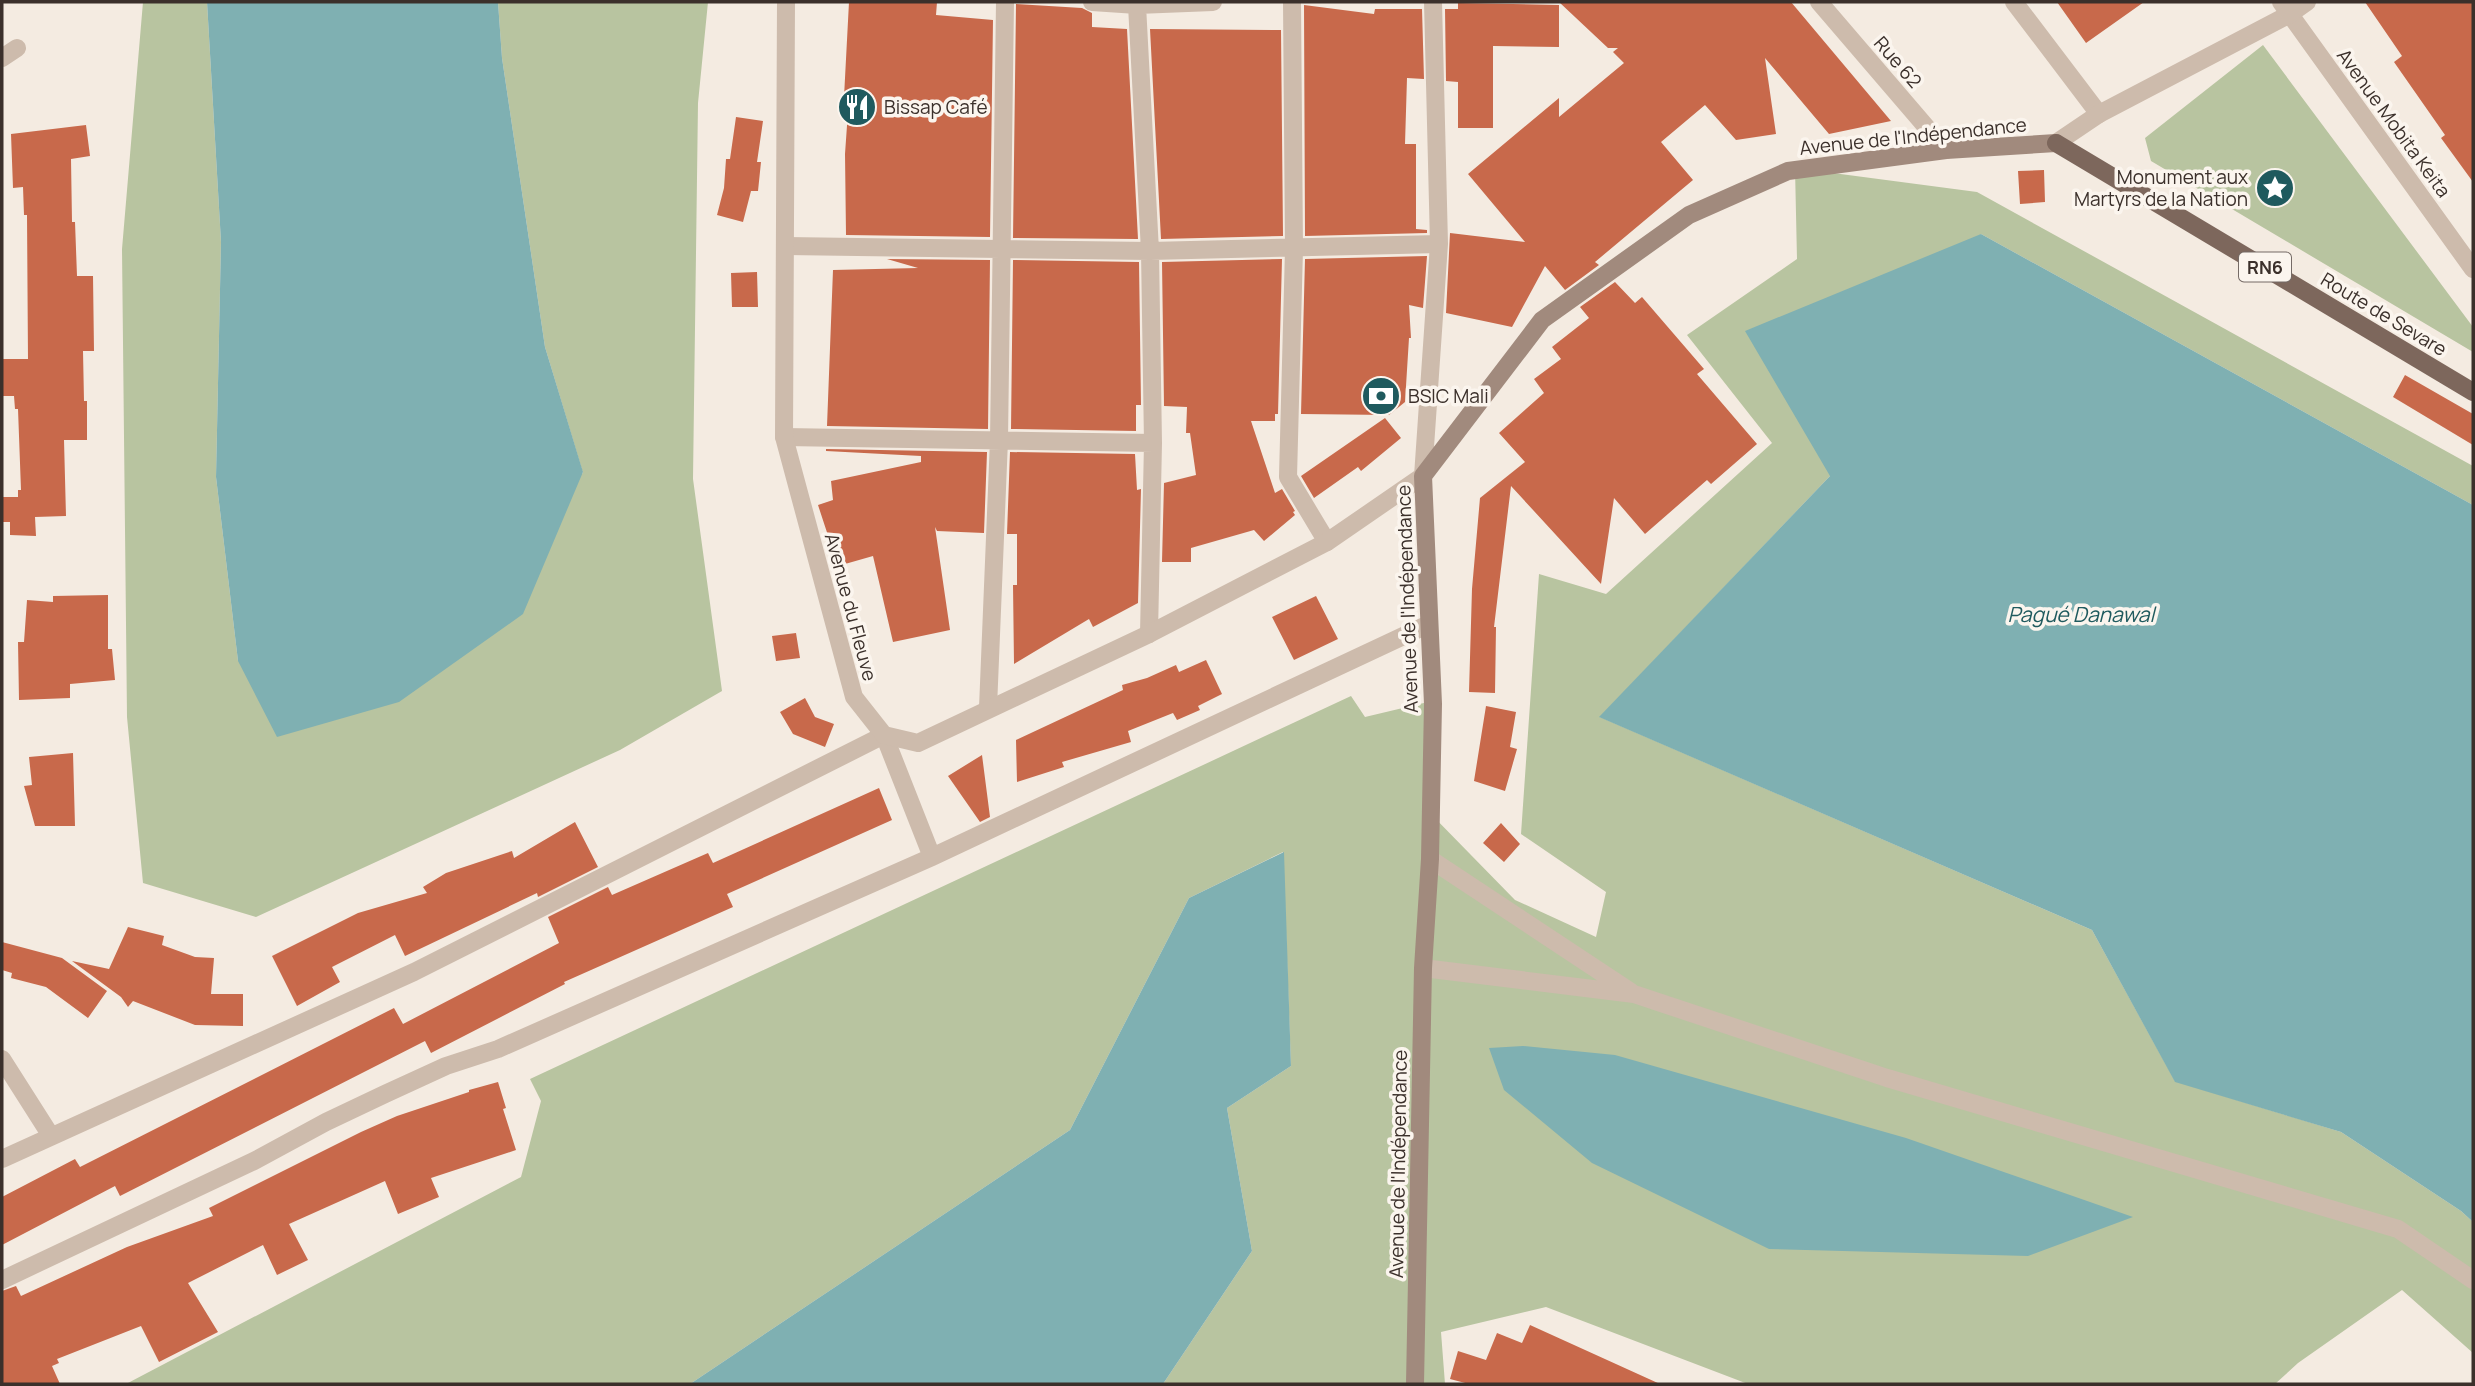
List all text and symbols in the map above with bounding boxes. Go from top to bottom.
street label: Rue 62 [1868,31,1928,93]
street label: Avenue Mobita Keita [2331,43,2457,203]
restaurant icon: Bissap Café [836,86,878,128]
place label: Bissap Café [884,94,988,120]
street label: Avenue de l'Indépendance [1798,111,2028,161]
place label: Monument aux Martyrs de la Nation [2074,164,2248,212]
place icon: Monument aux Martyrs de la Nation [2254,167,2296,209]
road number: RN6 [2239,253,2291,282]
street label: Route de Sevare [2316,266,2452,362]
bank icon: BSIC Mali [1360,375,1402,417]
place label: BSIC Mali [1408,383,1489,409]
street label: Avenue de l'Indépendance [1390,484,1424,714]
street label: Avenue du Fleuve [819,530,883,684]
water label: Pagué Danawal [2008,600,2157,628]
street label: Avenue de l'Indépendance [1383,1050,1413,1278]

